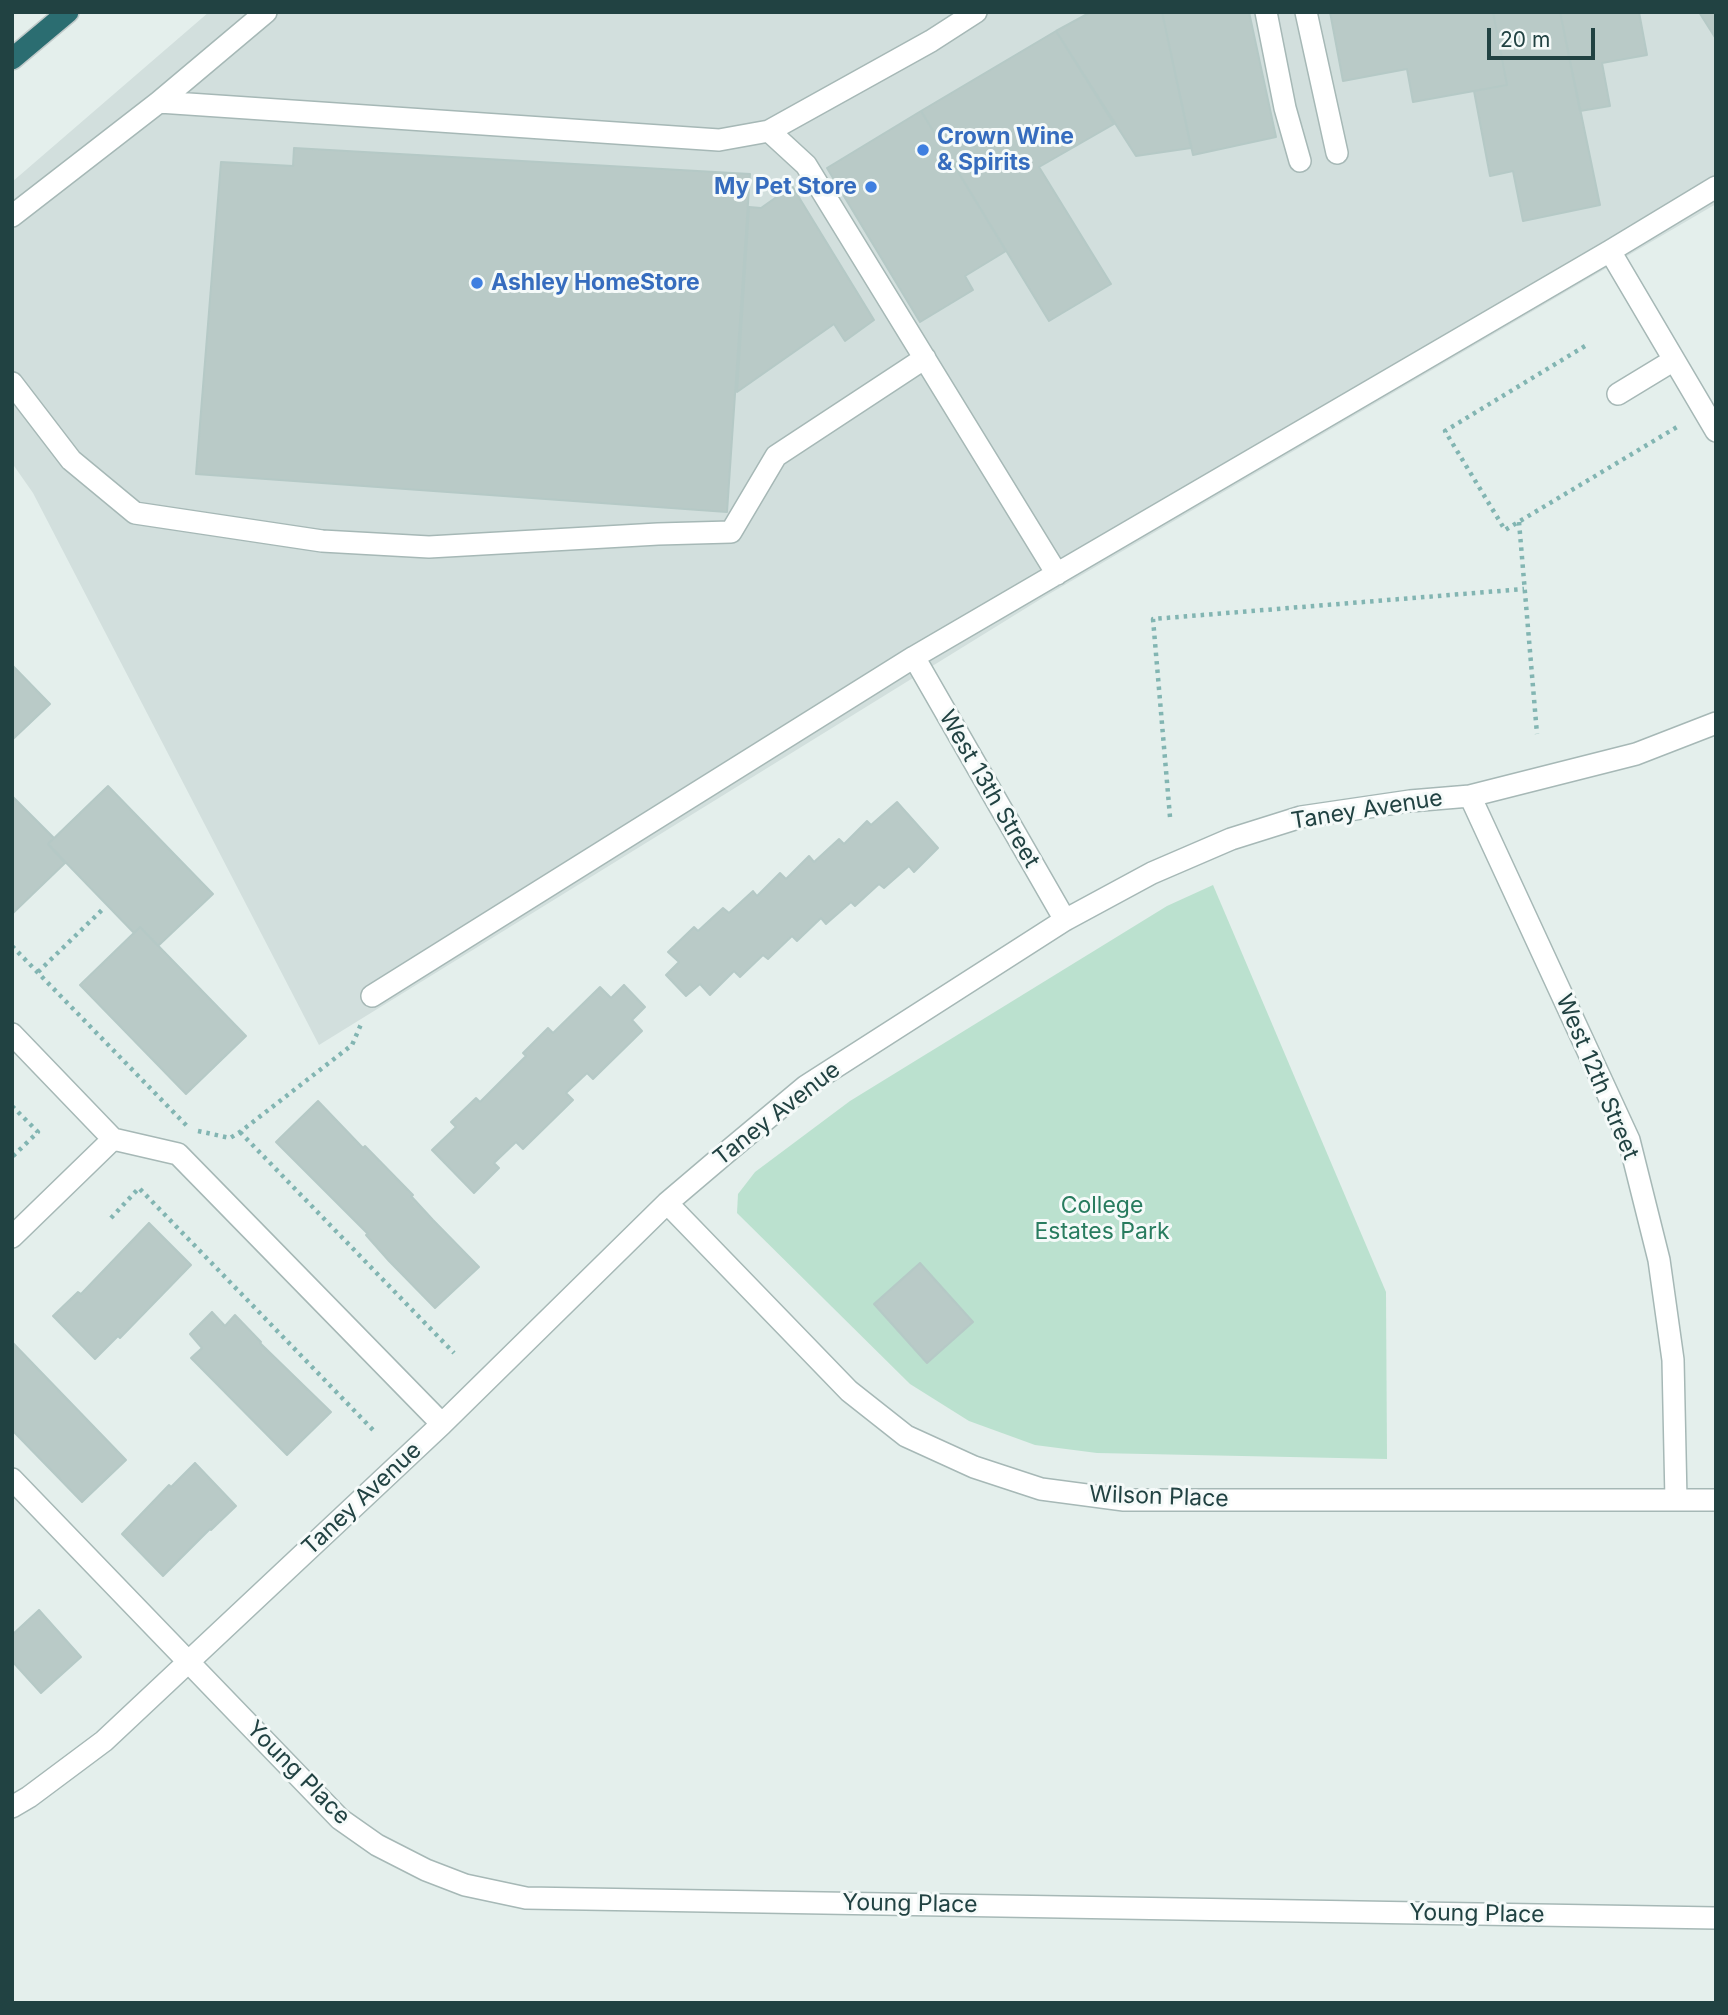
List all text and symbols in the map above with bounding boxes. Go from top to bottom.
scale bar [1490,14,1598,58]
text: 20 m [1500,27,1550,52]
place label: Crown Wine & Spirits [937,123,1074,177]
marker: Crown Wine & Spirits [915,142,931,158]
place label: My Pet Store [714,173,857,201]
marker: My Pet Store [863,179,879,195]
place label: Ashley HomeStore [491,269,700,297]
marker: Ashley HomeStore [469,275,485,291]
street label: West 13th Street [933,705,1045,873]
street label: Taney Avenue [1289,784,1445,836]
street label: West 12th Street [1550,990,1644,1164]
street label: Taney Avenue [708,1056,846,1172]
park label: College Estates Park [1034,1192,1170,1246]
street label: Taney Avenue [297,1437,427,1561]
street label: Wilson Place [1089,1481,1229,1513]
street label: Young Place [240,1715,356,1831]
street label: Young Place [842,1889,978,1919]
street label: Young Place [1409,1899,1545,1929]

